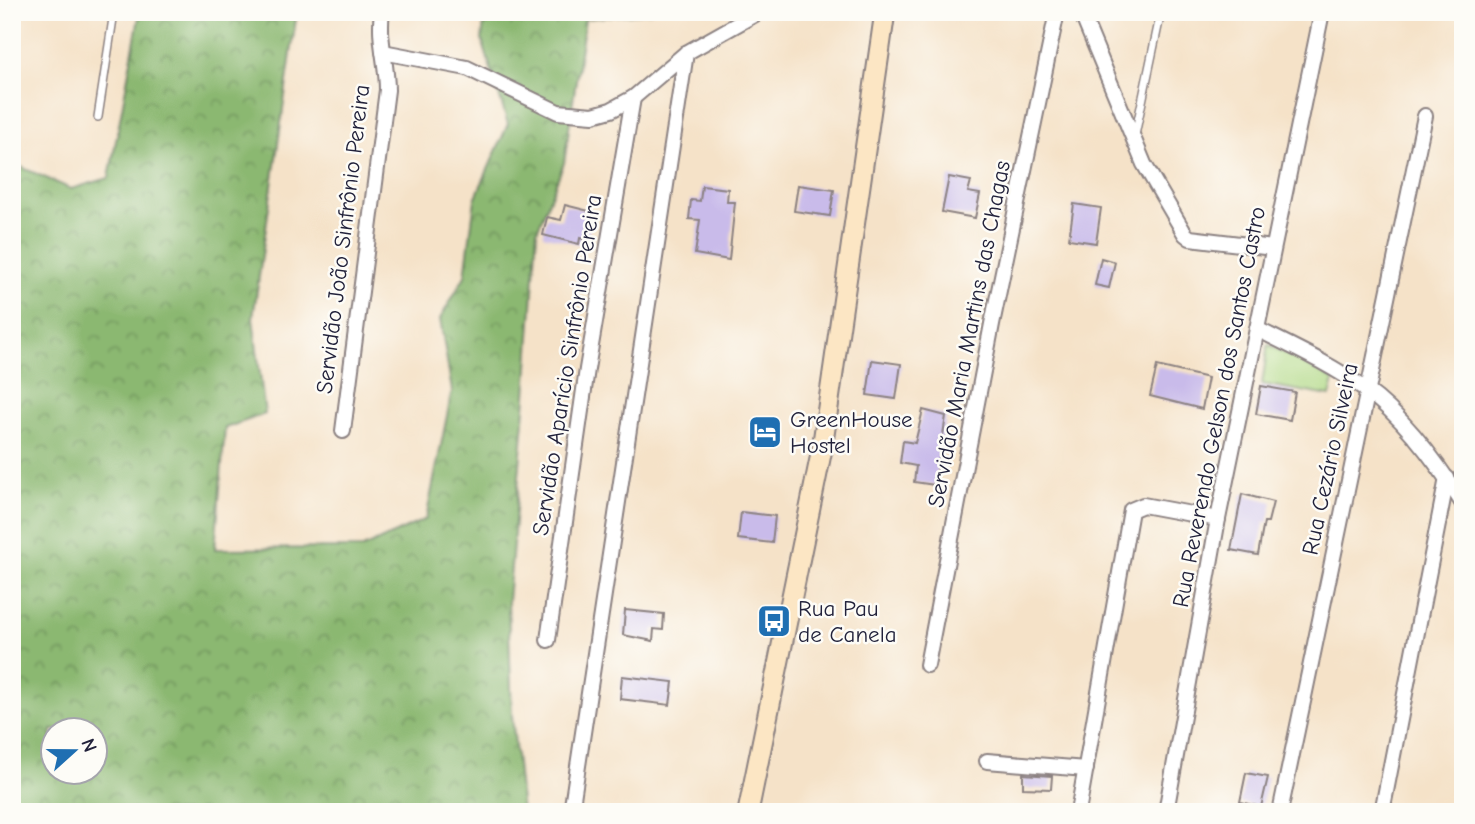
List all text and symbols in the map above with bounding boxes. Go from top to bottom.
street label: Servidão João Sinfrônio Pereira [311,83,375,395]
street label: Servidão Maria Martins das Chagas [922,158,1016,510]
street label: Servidão Aparício Sinfrônio Pereira [527,193,607,537]
street label: Rua Reverendo Gelson dos Santos Castro [1167,204,1271,610]
street label: Rua Cezário Silveira [1296,361,1364,557]
place label: GreenHouse Hostel [790,406,913,459]
hotel icon: GreenHouse Hostel [746,413,784,451]
place label: Rua Pau de Canela [798,595,897,648]
bus stop icon: Rua Pau de Canela [755,602,793,640]
north arrow [38,716,108,786]
text: N [76,736,101,755]

